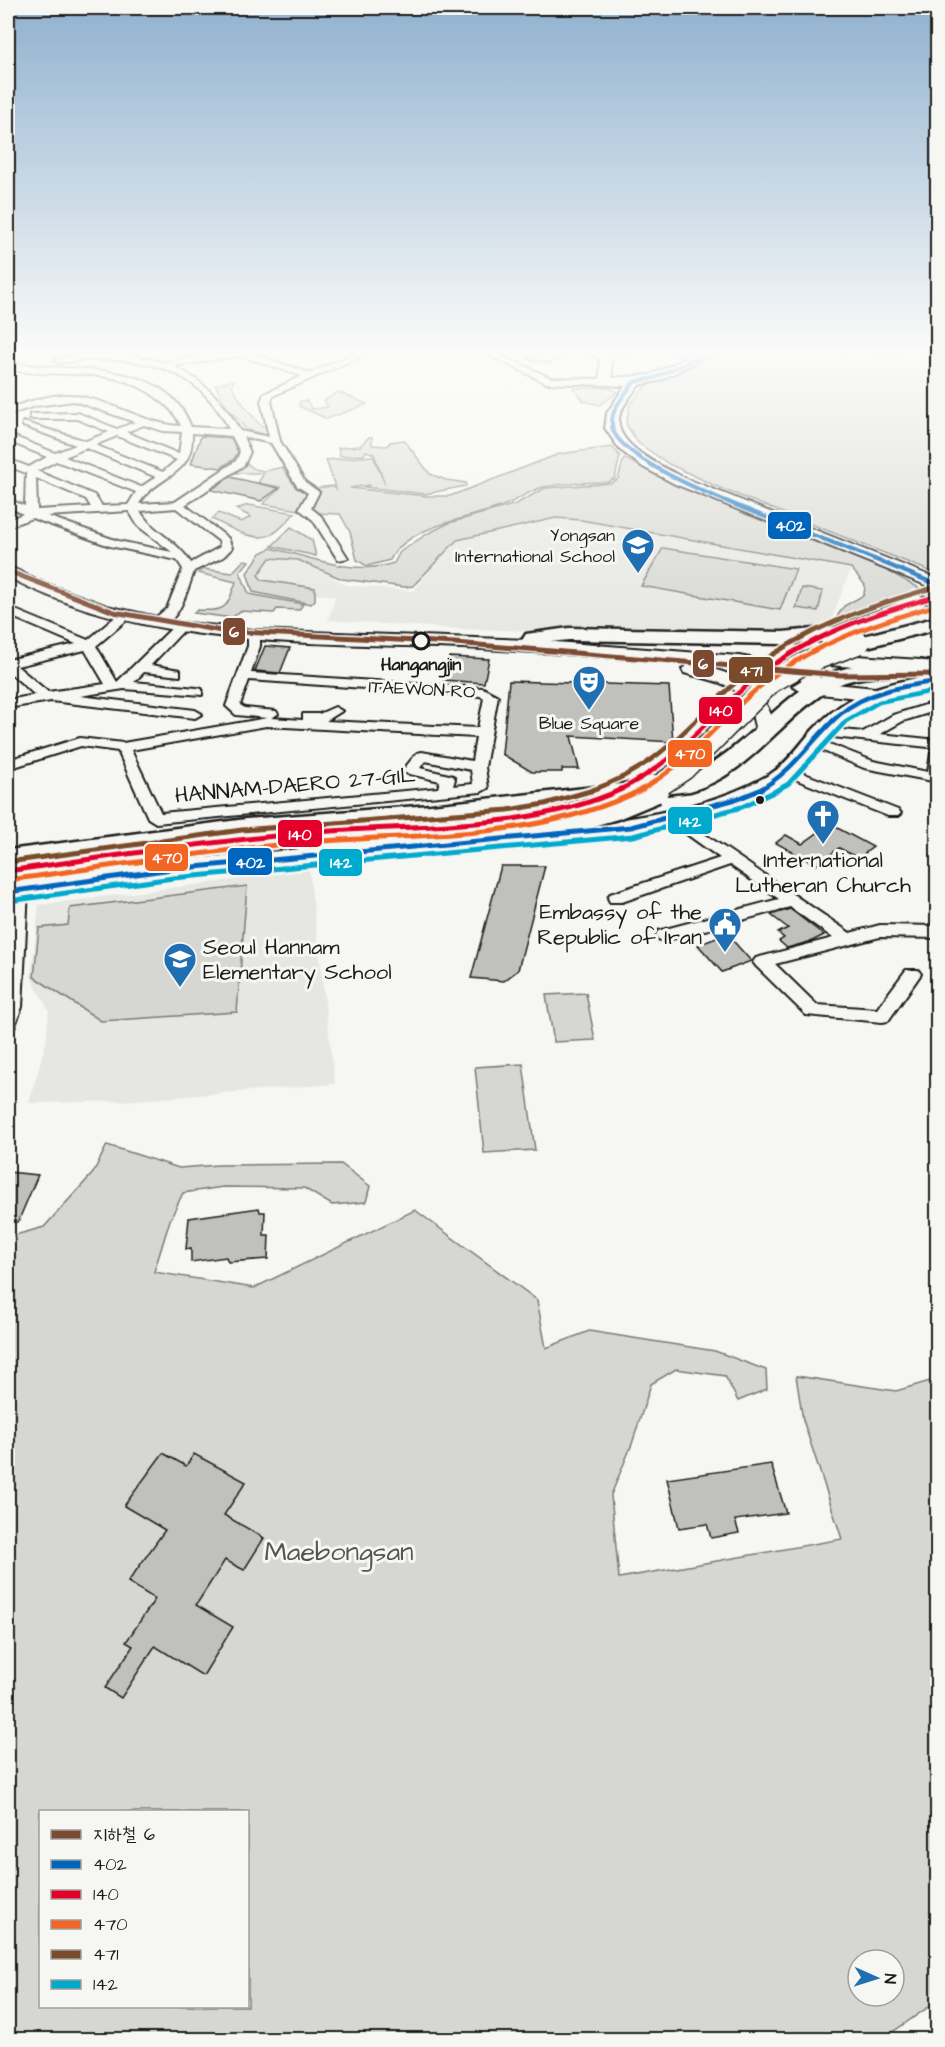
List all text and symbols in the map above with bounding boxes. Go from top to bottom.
line badge: 402 [767,511,812,540]
text: 402 [775,515,806,537]
place label: Yongsan International School [455,523,615,569]
school or university icon: Yongsan International School [620,527,656,574]
line badge: 6 [222,617,246,646]
text: 6 [229,621,239,643]
marker: Hangangjin [412,632,430,650]
line badge: 6 [692,649,715,678]
place label: Hangangjin [381,652,461,678]
text: 6 [698,653,708,675]
line badge: 471 [728,656,774,684]
text: 471 [740,660,763,682]
theatre icon: Blue Square [571,664,607,711]
street label: ITAEWON-RO [368,674,476,705]
line badge: 140 [698,696,743,725]
text: 140 [709,700,733,722]
place label: Blue Square [539,711,640,736]
line badge: 470 [667,739,713,768]
text: 470 [675,743,705,765]
street label: HANNAM-DAERO 27-GIL [173,760,417,811]
unlabelled marker [754,794,766,806]
church icon: International Lutheran Church [805,798,841,845]
line badge: 142 [667,806,713,835]
text: 142 [679,811,702,833]
line badge: 140 [277,819,323,848]
text: 140 [288,824,312,846]
line badge: 470 [144,843,189,872]
place label: International Lutheran Church [735,845,911,901]
text: 470 [152,847,182,869]
line badge: 402 [227,847,273,876]
line badge: 142 [318,848,363,877]
text: 402 [235,852,266,874]
text: 142 [330,852,353,874]
place label: Embassy of the Republic of Iran [537,897,702,953]
public building icon: Embassy of the Republic of Iran [707,906,743,953]
place label: Seoul Hannam Elementary School [203,932,392,989]
school or university icon: Seoul Hannam Elementary School [162,941,198,988]
park label: Maebongsan [264,1533,414,1572]
legend [39,1810,249,2008]
text: 지하철 6 [93,1822,155,1847]
text: 402 [93,1852,128,1877]
text: 140 [93,1882,119,1907]
text: 470 [93,1912,128,1937]
text: 471 [93,1942,119,1967]
north arrow [846,1948,906,2008]
text: 142 [93,1972,119,1997]
text: N [879,1973,901,1984]

